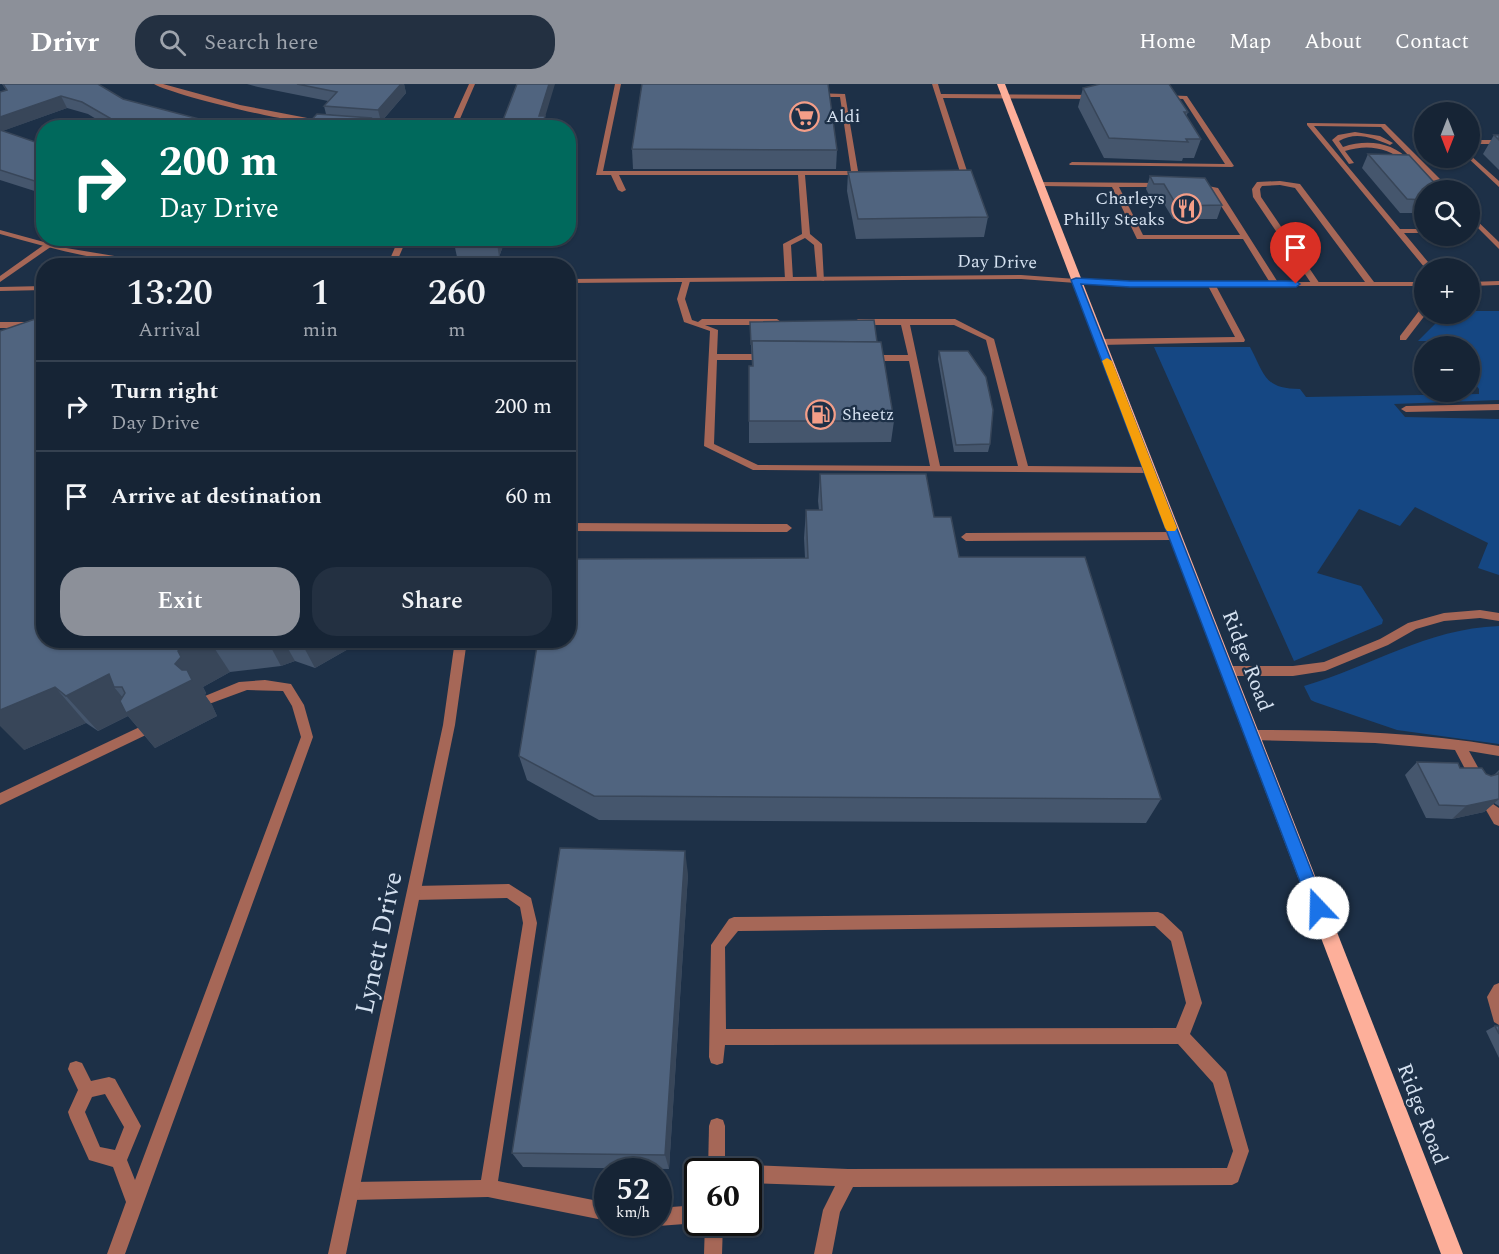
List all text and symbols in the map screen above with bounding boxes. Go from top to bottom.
search box [135,15,555,69]
text: Drivr [30,21,99,64]
icon: search [156,26,189,59]
text: Search here [204,26,318,59]
text: Home [1139,26,1196,58]
text: Map [1229,26,1271,58]
text: About [1304,26,1362,58]
text: Contact [1395,26,1469,58]
supermarket icon: Aldi [789,100,821,132]
north arrow [1414,102,1480,168]
map controls [1414,102,1480,402]
place label: Aldi [826,103,860,130]
text: 200 m [159,131,278,194]
icon: right [60,144,138,222]
button: search [1414,180,1480,246]
place label: Charleys Philly Steaks [1063,185,1165,233]
text: Day Drive [159,188,279,230]
restaurant icon: Charleys Philly Steaks [1170,192,1202,224]
pin [1270,222,1321,284]
icon: arrive [1279,231,1312,264]
street label: Day Drive [957,248,1037,276]
button: + [1414,258,1480,324]
text: 13:20 [126,266,213,321]
text: 1 [311,266,330,321]
text: 260 [428,266,486,321]
text: Arrival [138,315,201,345]
text: min [303,315,338,345]
text: m [448,315,466,345]
button: − [1414,336,1480,402]
text: Turn right [111,375,218,408]
icon: right [60,390,93,423]
text: 200 m [495,390,552,423]
fuel station icon: Sheetz [805,398,837,430]
place label: Sheetz [842,401,895,428]
text: Day Drive [111,408,200,438]
icon: arrive [60,480,93,513]
text: Arrive at destination [111,480,322,513]
text: 60 m [506,480,552,513]
button: Exit [60,567,300,636]
button: Share [312,567,552,636]
street label: Ridge Road [1213,606,1281,716]
street label: Lynett Drive [344,868,414,1018]
position arrow [1286,876,1350,940]
street label: Ridge Road [1388,1059,1456,1169]
speed limit sign: 60 [684,1158,762,1236]
text: 52 [616,1167,650,1213]
text: km/h [616,1201,650,1224]

